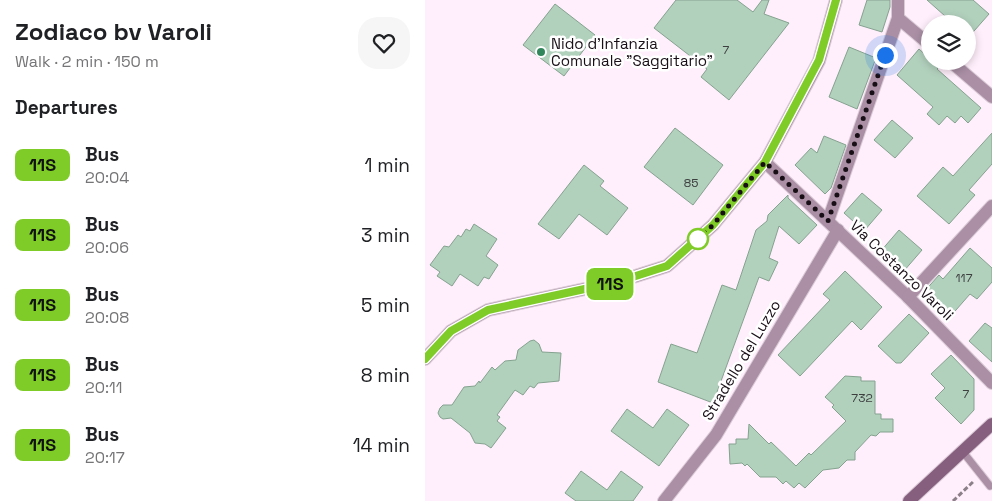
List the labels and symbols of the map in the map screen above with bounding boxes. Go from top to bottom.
place label: Nido d'Infanzia Comunale "Saggitario" [551,34,713,70]
house number: 7 [723,42,730,58]
your location [873,43,898,68]
marker: Nido d'Infanzia Comunale "Saggitario" [535,46,547,58]
house number: 85 [684,175,698,191]
street label: Via Costanzo Varoli [846,216,958,324]
unlabelled marker [687,228,709,250]
line badge: 11S [581,268,639,300]
house number: 117 [956,270,973,286]
street label: Stradello del Luzzo [698,296,784,424]
house number: 7 [963,386,970,402]
house number: 732 [851,390,873,406]

